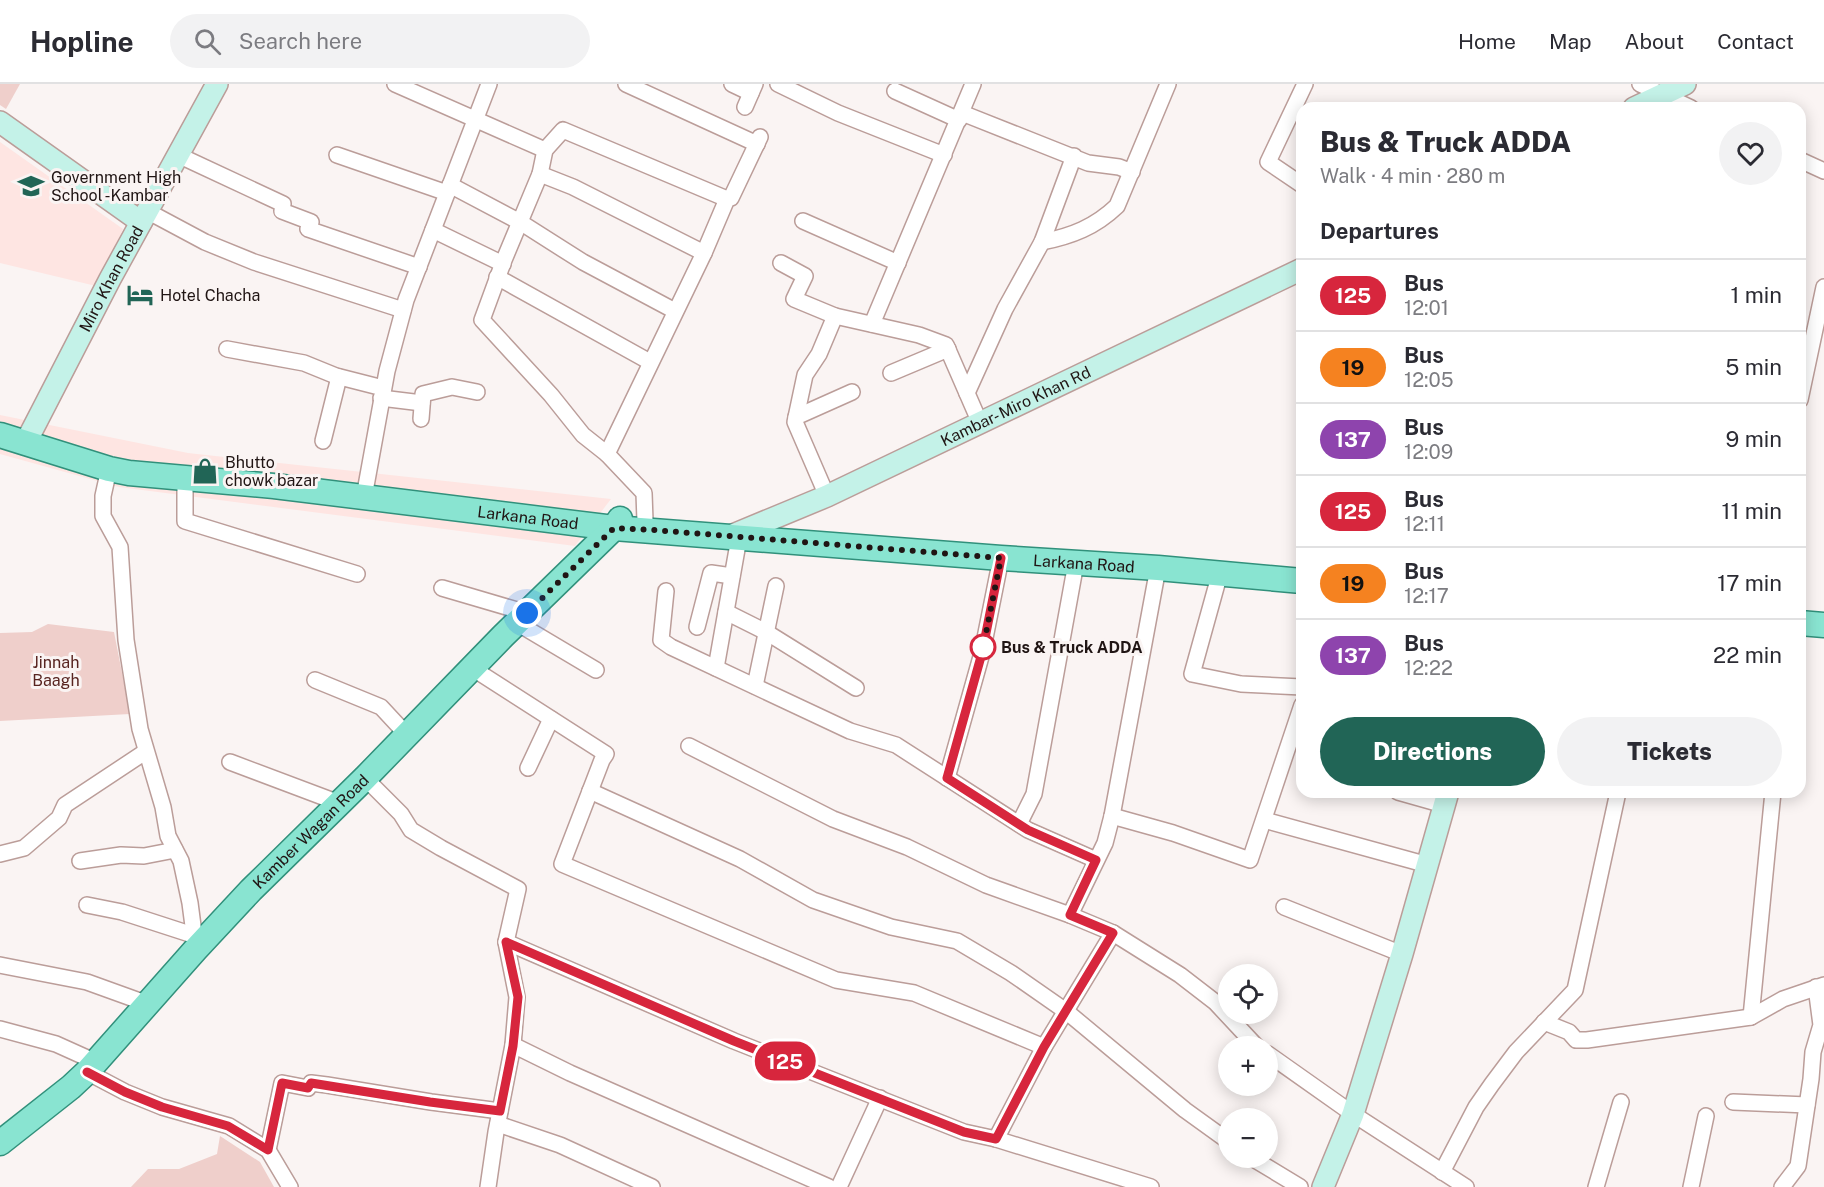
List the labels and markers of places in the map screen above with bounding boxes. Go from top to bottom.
place label: Government High School -Kambar [51,168,181,205]
school or university icon: Government High School -Kambar [16,171,46,201]
hotel icon: Hotel Chacha [125,280,155,310]
place label: Hotel Chacha [160,286,260,305]
place label: Bhutto chowk bazar [225,453,318,490]
shop icon: Bhutto chowk bazar [190,456,220,486]
marker: Bus & Truck ADDA [970,634,996,660]
place label: Bus & Truck ADDA [1001,638,1143,657]

